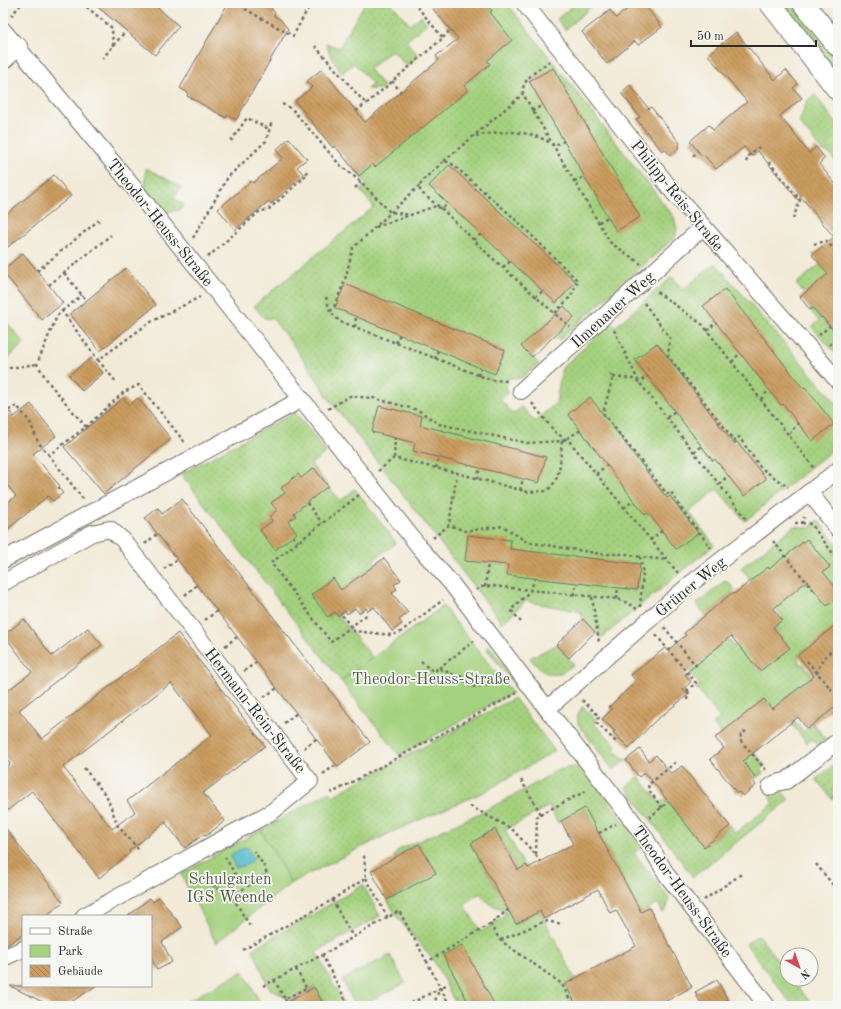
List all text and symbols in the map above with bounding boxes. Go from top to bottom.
scale bar [691,22,816,48]
text: 50 m [697,30,724,43]
street label: Philipp-Reis-Straße [627,138,726,254]
street label: Theodor-Heuss-Straße [103,157,215,290]
street label: Ilmenauer Weg [569,269,658,352]
street label: Grüner Weg [653,554,730,621]
street label: Hermann-Rein-Straße [201,646,308,777]
park label: Theodor-Heuss-Straße [352,672,510,688]
street label: Theodor-Heuss-Straße [628,823,734,961]
park label: Schulgarten IGS Weende [187,872,273,906]
legend [22,915,152,987]
text: Straße [58,926,93,938]
text: Park [58,946,83,958]
north arrow [779,947,819,987]
text: Gebäude [58,966,103,978]
text: N [797,967,811,981]

